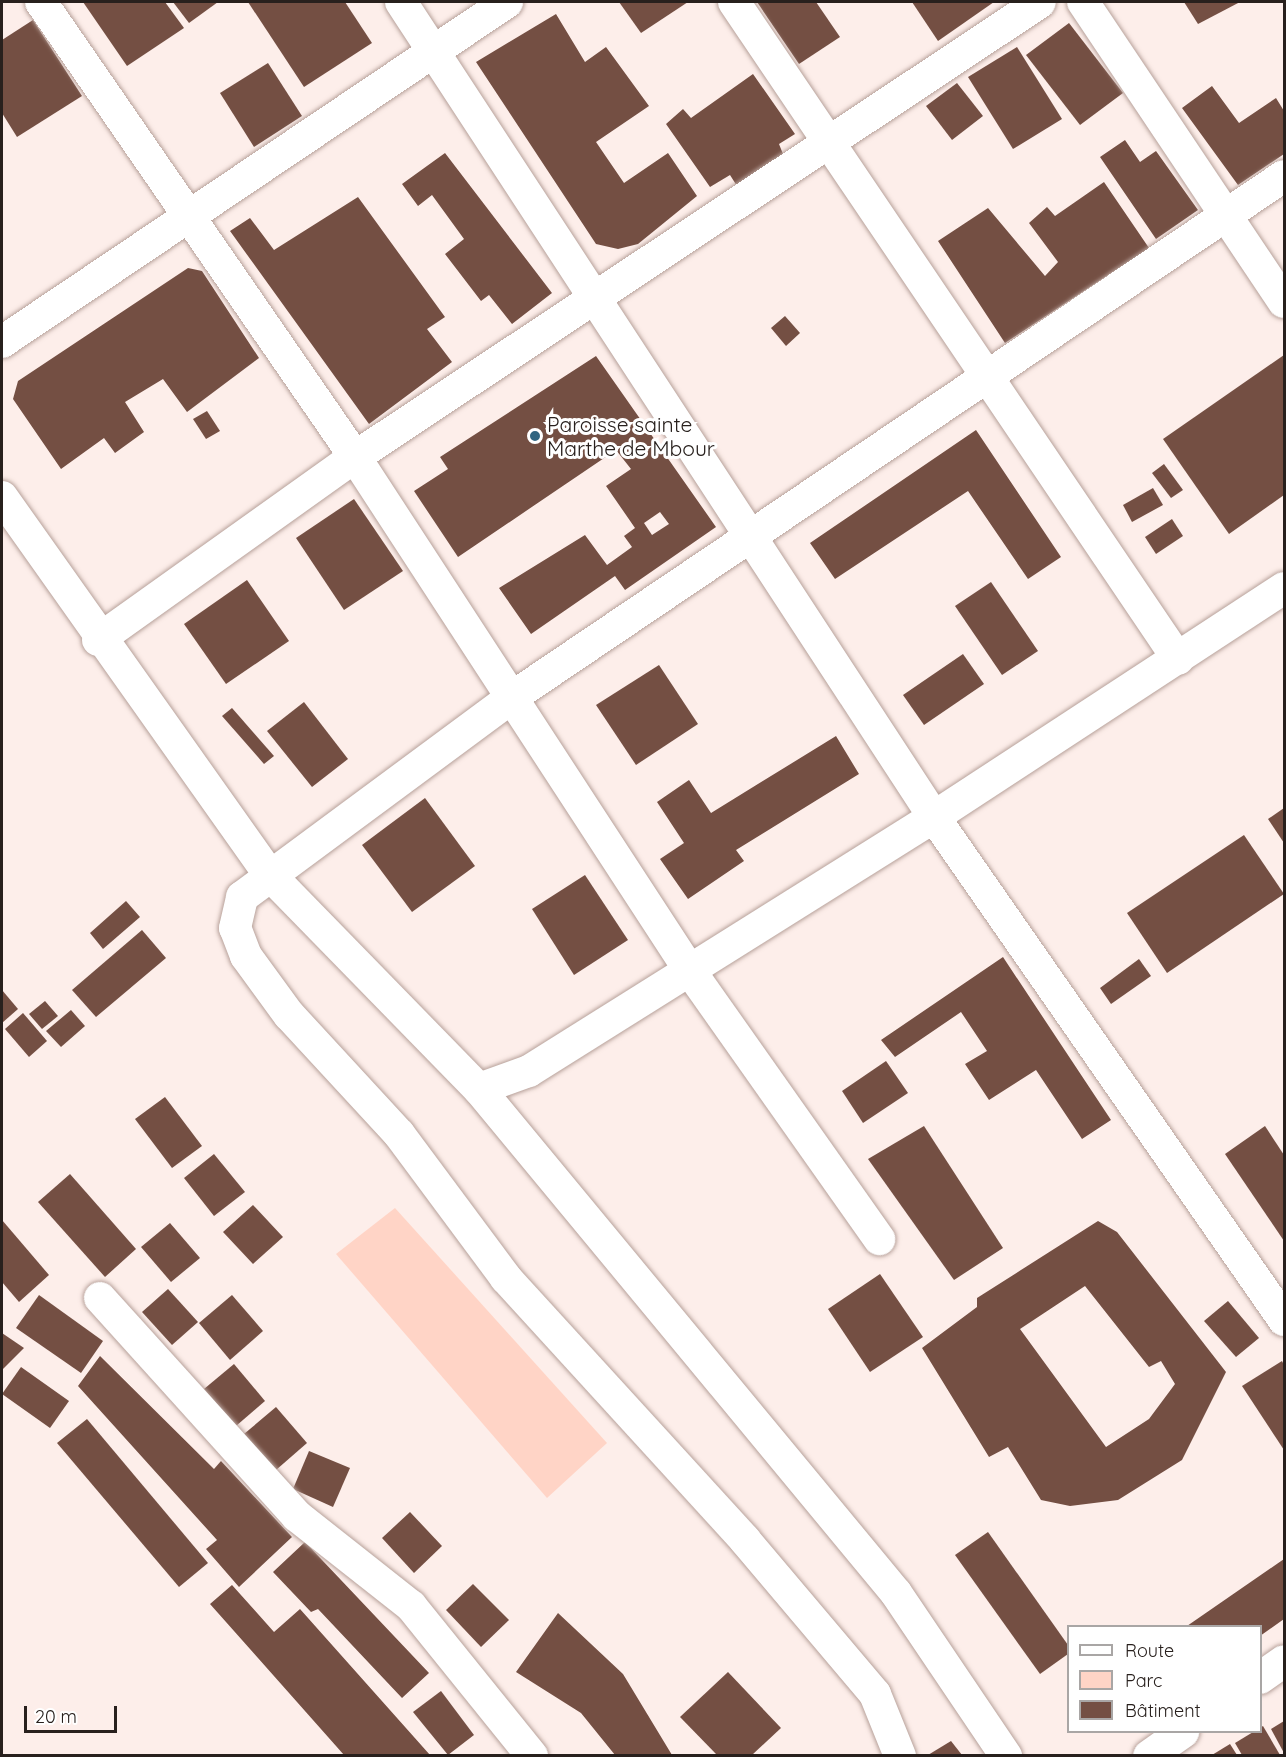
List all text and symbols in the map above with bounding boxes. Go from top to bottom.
place label: Paroisse sainte Marthe de Mbour [547,411,715,461]
marker: Paroisse sainte Marthe de Mbour [528,429,542,443]
legend [1067,1625,1262,1733]
text: Route [1125,1639,1174,1662]
text: Parc [1125,1669,1162,1692]
scale bar [27,1694,120,1732]
text: Bâtiment [1125,1699,1201,1722]
text: 20 m [35,1705,77,1728]

